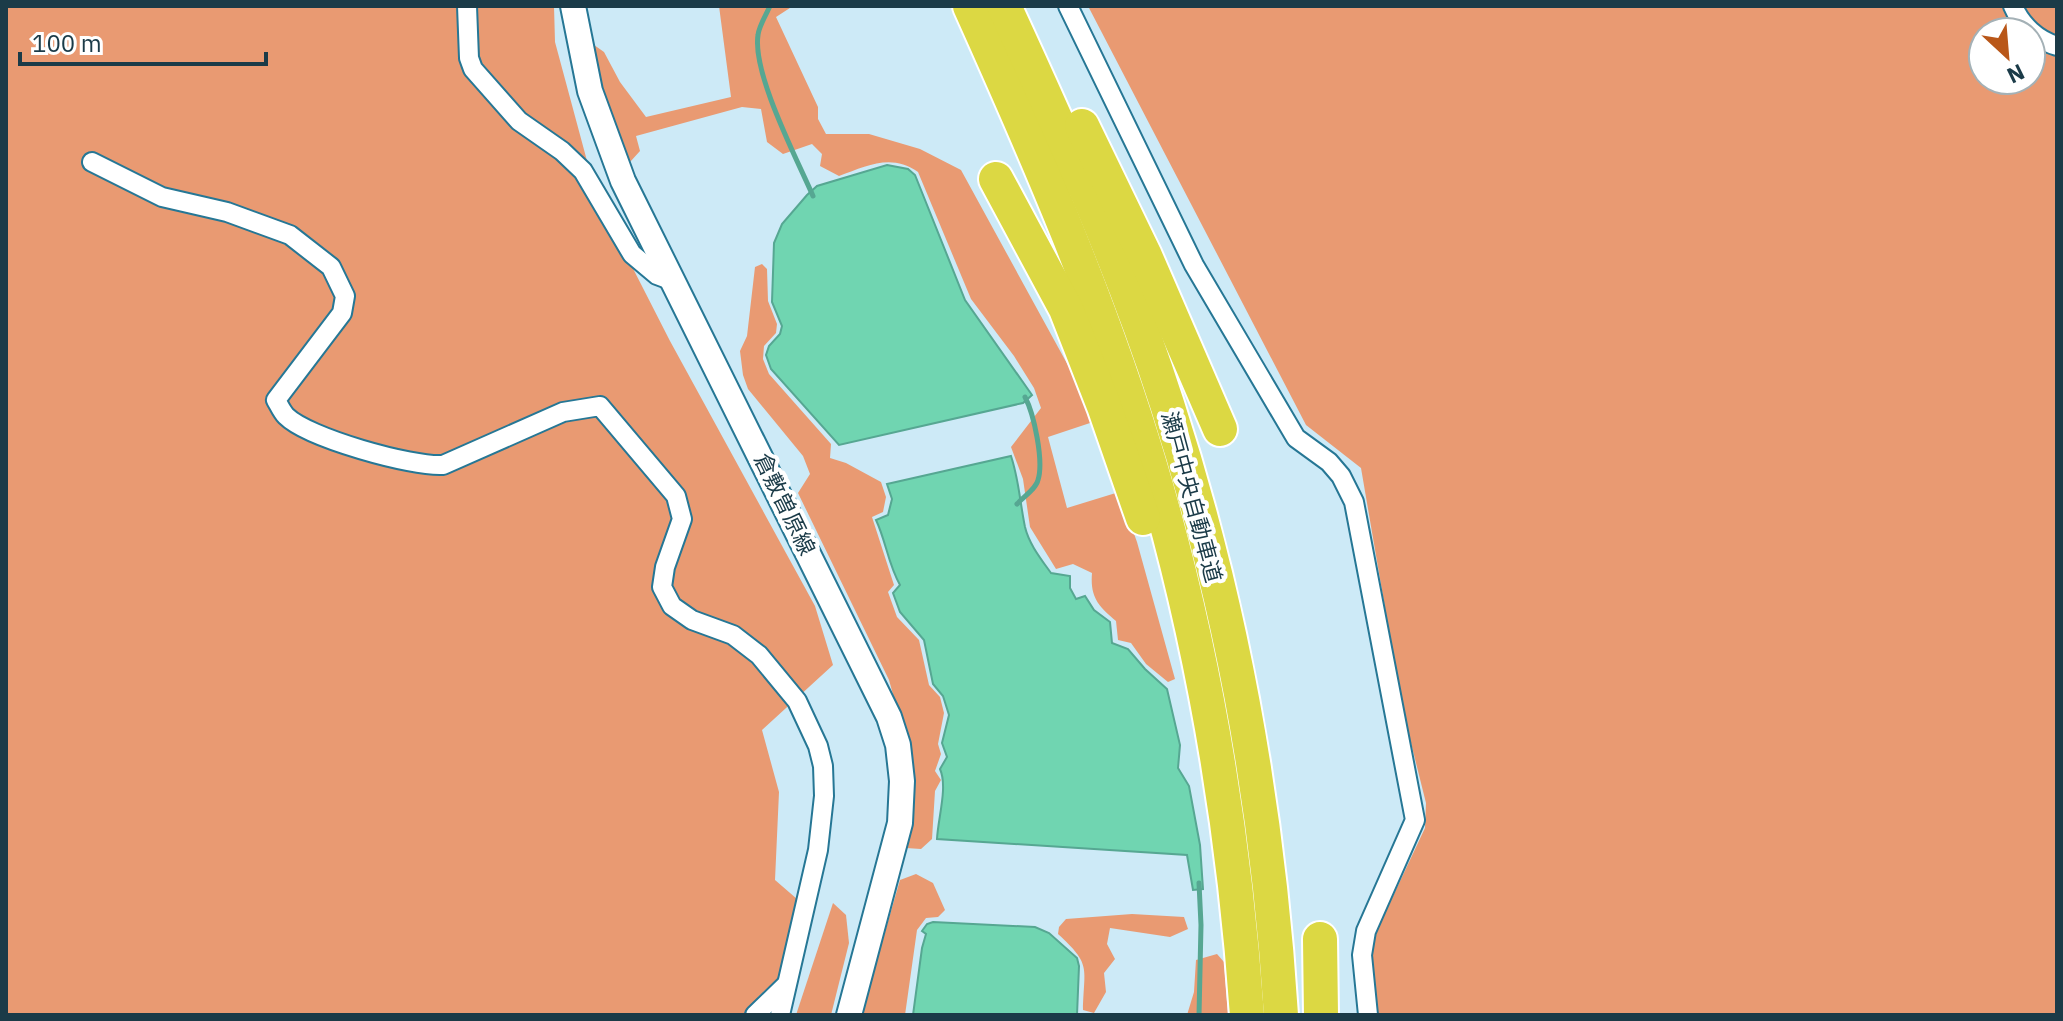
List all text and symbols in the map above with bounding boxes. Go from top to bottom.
scale bar [20,16,266,66]
north arrow [1967,16,2047,96]
text: 100 m [32,27,102,59]
text: N [2002,58,2030,91]
street label: 瀬戸中央自動車道 [1156,408,1229,586]
street label: 倉敷曽原線 [748,448,823,560]

